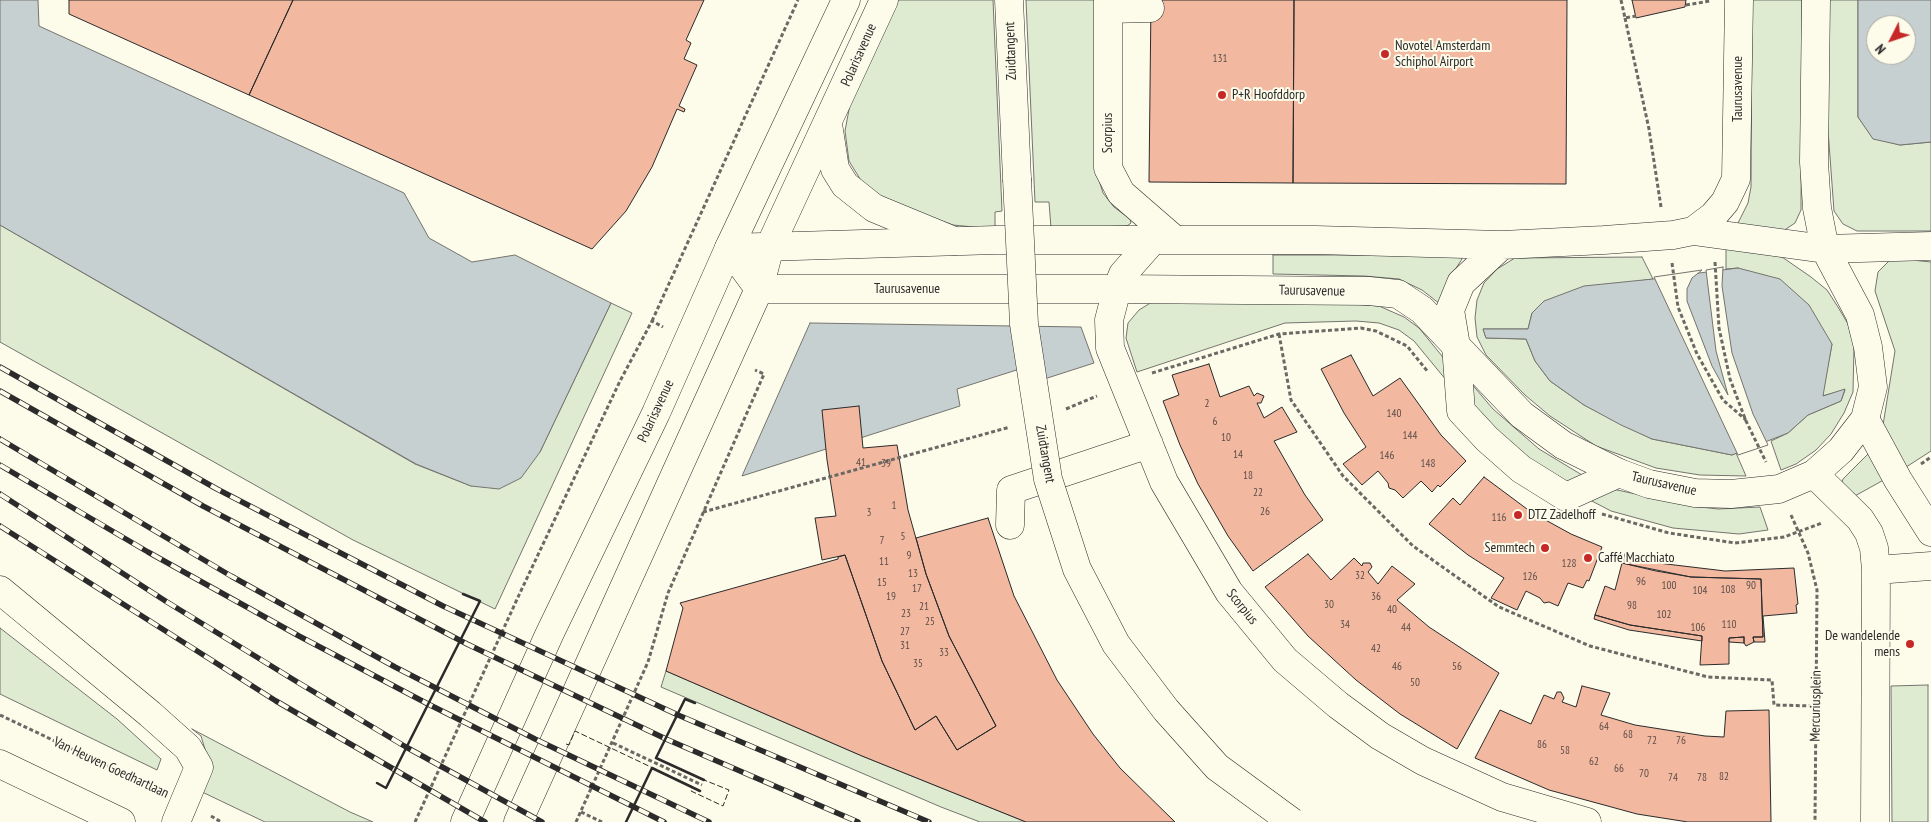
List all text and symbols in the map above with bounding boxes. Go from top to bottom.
north arrow [1866,15,1916,65]
street label: Polarisavenue [838,21,880,89]
street label: Zuidtangent [1002,21,1020,81]
place label: Novotel Amsterdam Schiphol Airport [1395,38,1490,70]
text: N [1871,40,1890,58]
marker: Novotel Amsterdam Schiphol Airport [1379,48,1391,60]
house number: 131 [1213,52,1227,66]
street label: Taurusavenue [1730,56,1746,122]
place label: P+R Hoofddorp [1232,87,1305,103]
marker: P+R Hoofddorp [1216,89,1228,101]
street label: Scorpius [1100,113,1116,153]
street label: Taurusavenue [874,281,940,297]
street label: Taurusavenue [1279,282,1345,300]
street label: Polarisavenue [634,377,678,445]
house number: 2 [1205,397,1209,411]
house number: 140 [1387,407,1401,421]
house number: 6 [1213,415,1217,429]
street label: Zuidtangent [1032,424,1058,484]
house number: 144 [1403,429,1417,443]
house number: 10 [1221,431,1231,445]
house number: 14 [1233,448,1243,462]
house number: 146 [1380,449,1394,463]
house number: 41 [856,456,866,470]
house number: 39 [881,457,891,471]
house number: 148 [1421,457,1435,471]
street label: Taurusavenue [1630,468,1698,500]
house number: 18 [1243,469,1253,483]
house number: 22 [1253,486,1263,500]
house number: 1 [892,499,896,513]
house number: 26 [1260,505,1270,519]
house number: 3 [867,506,871,520]
place label: DTZ Zadelhoff [1528,507,1596,523]
marker: DTZ Zadelhoff [1512,509,1524,521]
house number: 116 [1492,511,1506,525]
house number: 5 [901,530,905,544]
house number: 7 [880,534,884,548]
place label: Semmtech [1484,540,1535,556]
marker: Semmtech [1539,542,1551,554]
house number: 9 [907,549,911,563]
place label: Caffé Macchiato [1598,550,1674,566]
marker: Caffé Macchiato [1582,552,1594,564]
house number: 11 [879,555,889,569]
house number: 128 [1562,557,1576,571]
house number: 13 [908,567,918,581]
house number: 32 [1355,569,1365,583]
house number: 126 [1523,570,1537,584]
house number: 96 [1636,575,1646,589]
house number: 15 [877,576,887,590]
house number: 100 [1662,579,1676,593]
house number: 90 [1746,579,1756,593]
house number: 17 [912,582,922,596]
house number: 108 [1721,583,1735,597]
house number: 104 [1693,584,1707,598]
street label: Scorpius [1223,586,1261,628]
house number: 19 [886,590,896,604]
house number: 36 [1371,590,1381,604]
house number: 30 [1324,598,1334,612]
house number: 98 [1627,599,1637,613]
house number: 21 [919,600,929,614]
house number: 40 [1387,603,1397,617]
house number: 23 [901,607,911,621]
house number: 102 [1657,608,1671,622]
house number: 25 [925,615,935,629]
house number: 34 [1340,618,1350,632]
house number: 110 [1722,618,1736,632]
house number: 44 [1401,621,1411,635]
house number: 106 [1691,621,1705,635]
house number: 27 [900,625,910,639]
place label: De wandelende mens [1825,628,1900,660]
marker: De wandelende mens [1904,638,1916,650]
house number: 31 [900,639,910,653]
house number: 42 [1371,642,1381,656]
house number: 33 [939,646,949,660]
house number: 35 [913,657,923,671]
house number: 46 [1392,660,1402,674]
house number: 56 [1452,660,1462,674]
street label: Mercuriusplein [1807,670,1825,742]
house number: 50 [1410,676,1420,690]
house number: 64 [1599,720,1609,734]
house number: 68 [1623,728,1633,742]
street label: Van Heuven Goedhartlaan [51,734,171,802]
house number: 72 [1647,734,1657,748]
house number: 76 [1676,734,1686,748]
house number: 86 [1537,738,1547,752]
house number: 58 [1560,744,1570,758]
house number: 62 [1589,755,1599,769]
house number: 66 [1614,762,1624,776]
house number: 70 [1639,767,1649,781]
house number: 82 [1719,770,1729,784]
house number: 74 [1668,771,1678,785]
house number: 78 [1697,771,1707,785]

